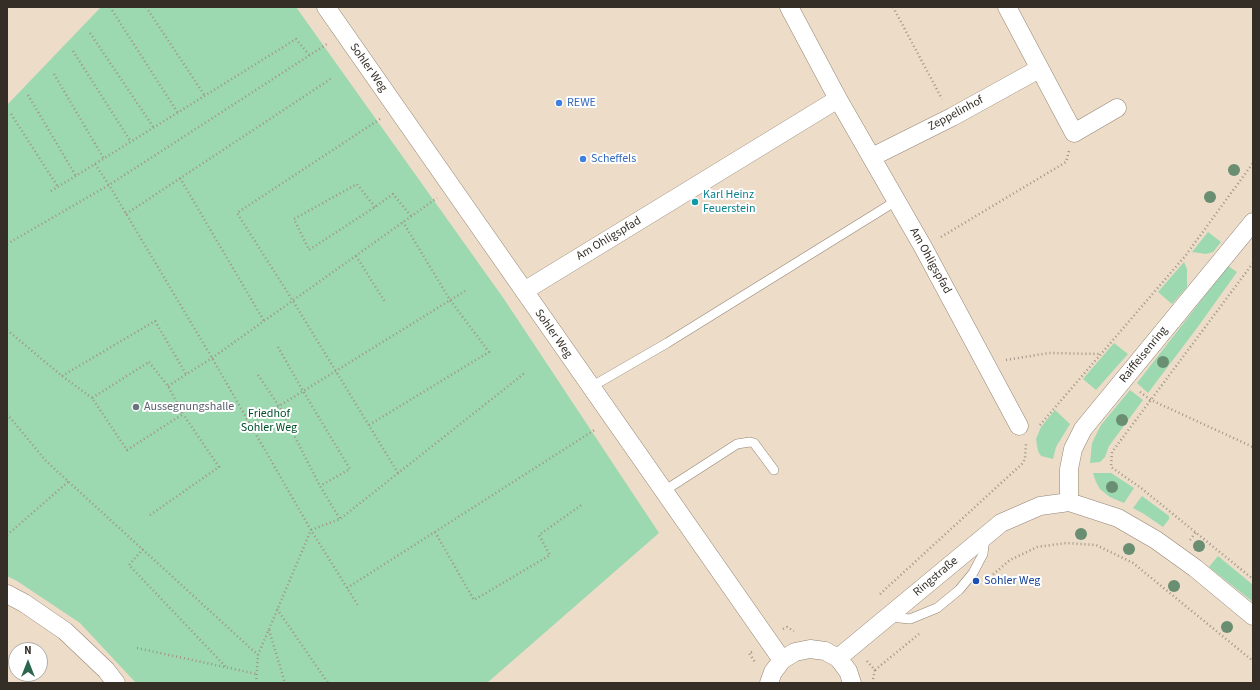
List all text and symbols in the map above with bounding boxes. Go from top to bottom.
street label: Sohler Weg [346,41,390,95]
street label: Zeppelinhof [926,93,986,135]
place label: REWE [567,96,596,110]
marker: REWE [554,98,564,108]
place label: Scheffels [591,152,636,166]
marker: Scheffels [578,154,588,164]
place label: Karl Heinz Feuerstein [703,188,755,216]
marker: Karl Heinz Feuerstein [690,197,700,207]
street label: Am Ohligspfad [574,214,644,264]
street label: Am Ohligspfad [906,226,954,296]
street label: Sohler Weg [531,307,575,361]
street label: Raiffeisenring [1117,324,1171,386]
place label: Aussegnungshalle [144,400,234,414]
marker: Aussegnungshalle [131,402,141,412]
park label: Friedhof Sohler Weg [241,407,297,435]
street label: Ringstraße [911,554,961,600]
place label: Sohler Weg [984,574,1040,588]
marker: Sohler Weg [971,576,981,586]
north arrow [8,642,48,682]
text: N [24,643,32,658]

